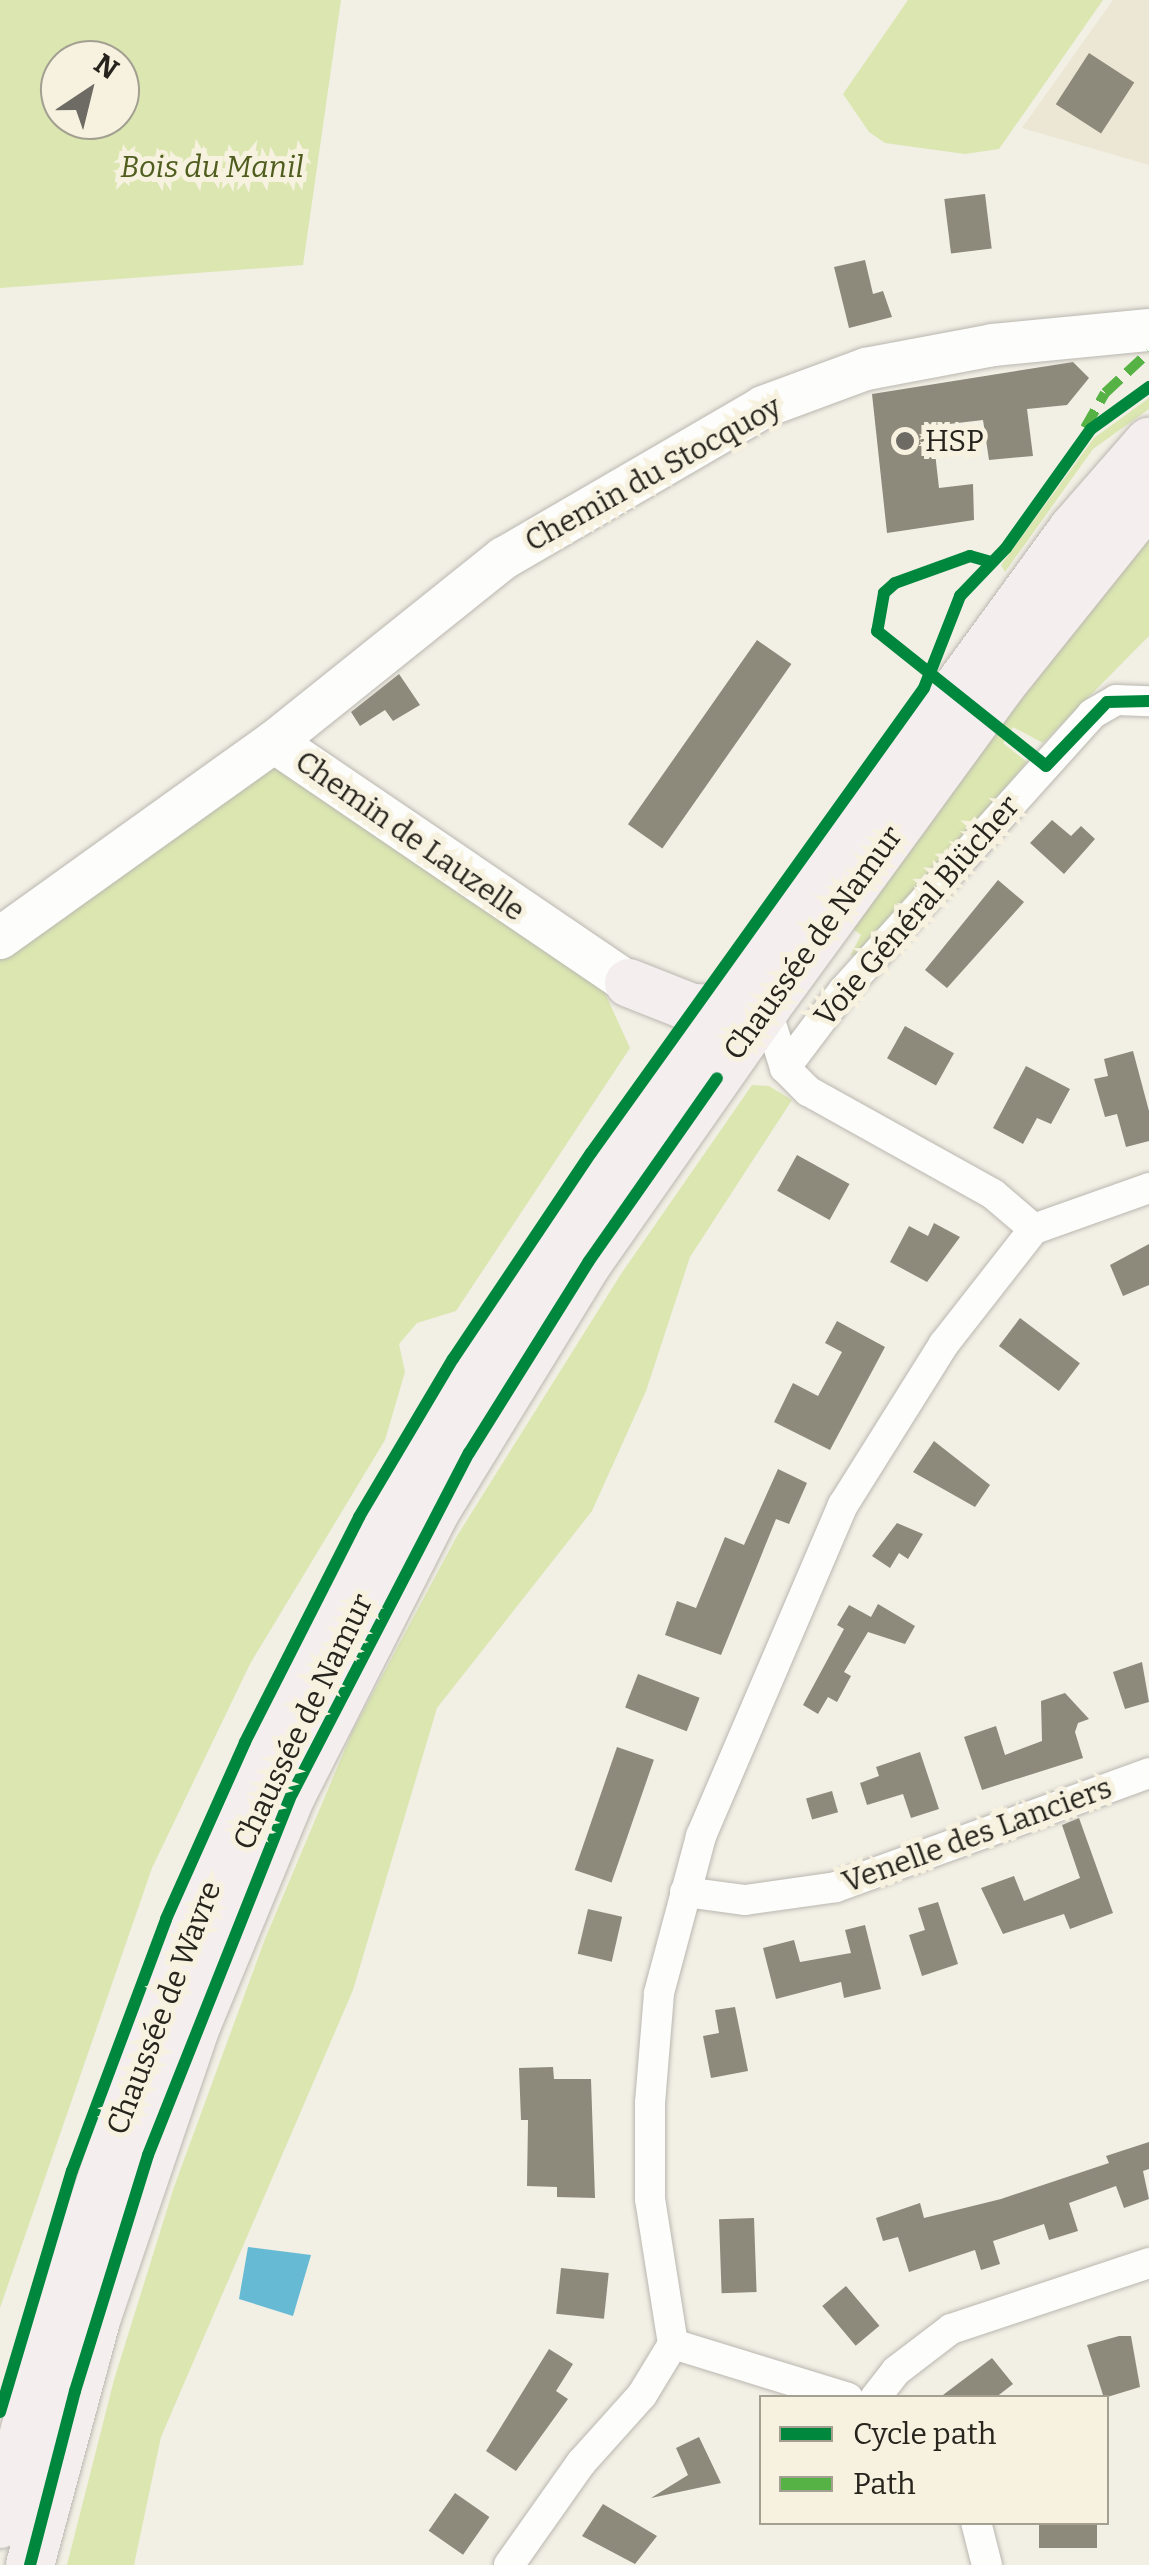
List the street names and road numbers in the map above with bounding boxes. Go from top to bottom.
street label: Chemin du Stocquoy [519,389,787,559]
street label: Chemin de Lauzelle [288,743,532,929]
street label: Voie Général Blücher [807,788,1027,1034]
street label: Chaussée de Namur [716,819,910,1067]
street label: Chaussée de Namur [225,1588,381,1856]
street label: Venelle des Lanciers [838,1770,1116,1900]
street label: Chaussée de Wavre [99,1876,229,2140]

